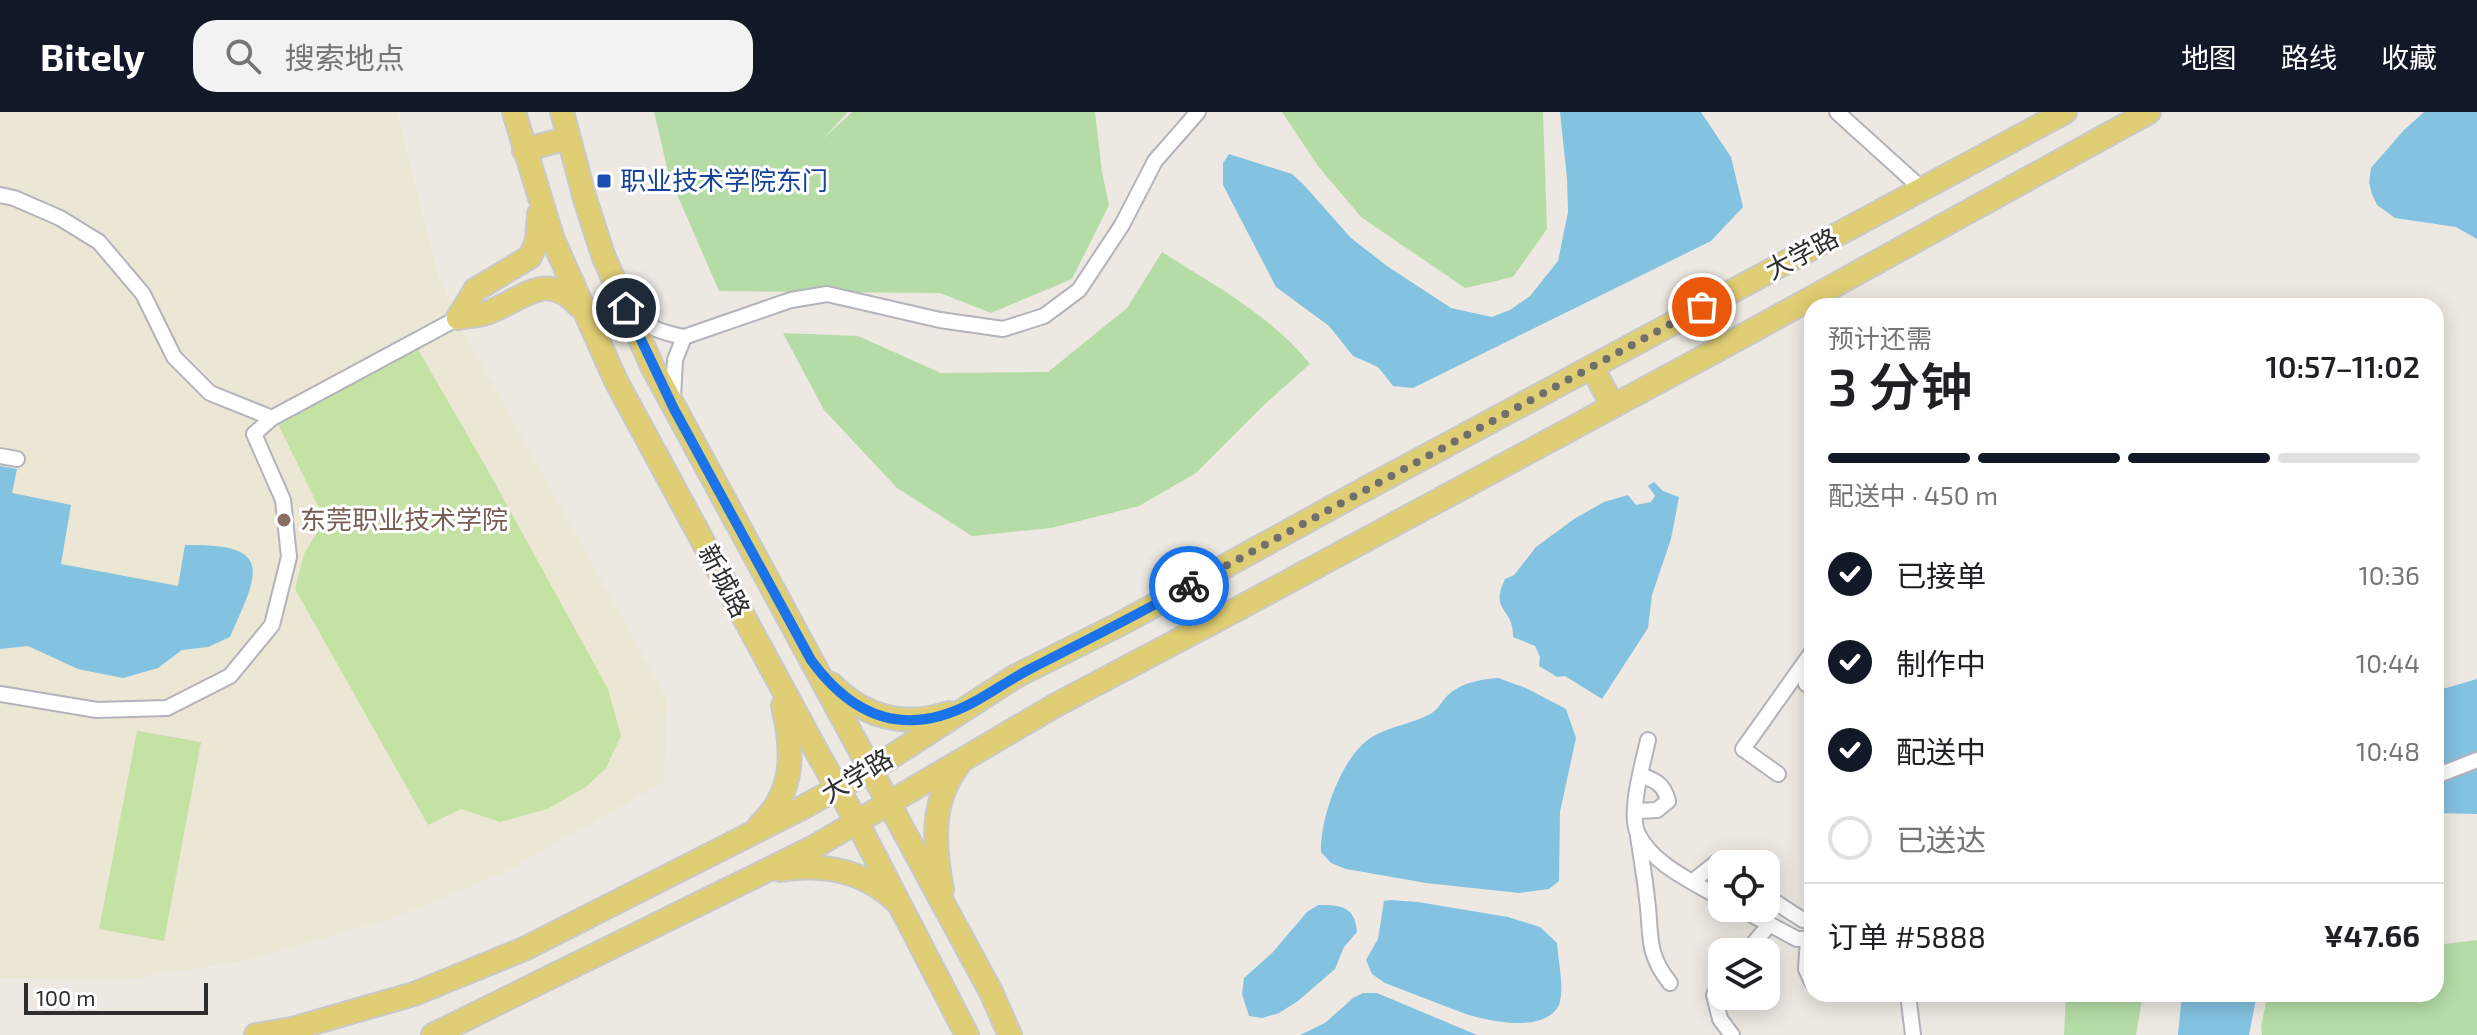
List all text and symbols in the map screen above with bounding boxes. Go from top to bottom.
search box [193,20,753,92]
text: Bitely [40,33,145,79]
icon: search [221,34,265,78]
text: 搜索地点 [285,39,405,75]
text: 地图 [2181,40,2237,74]
text: 路线 [2281,40,2337,74]
text: 收藏 [2381,40,2437,74]
place label: 职业技术学院东门 [620,164,828,195]
marker: 职业技术学院东门 [595,172,613,190]
street label: 大学路 [1760,221,1843,285]
pin [1668,273,1736,341]
pin [592,274,660,342]
icon: bag [1680,285,1724,329]
icon: home [604,286,648,330]
text: 预计还需 [1828,322,1932,353]
text: 10:57–11:02 [2266,348,2420,384]
text: 3 分钟 [1828,354,1973,416]
text: 配送中 · 450 m [1828,479,1998,510]
place label: 东莞职业技术学院 [300,503,508,534]
marker: 东莞职业技术学院 [275,511,293,529]
street label: 新城路 [693,539,757,622]
courier [1149,546,1229,626]
icon: check [1828,552,1872,596]
text: 已接单 [1896,557,1986,593]
text: 10:36 [2359,559,2420,590]
icon: bike [1167,564,1211,608]
icon: check [1828,640,1872,684]
text: 制作中 [1896,645,1986,681]
text: 10:44 [2356,647,2420,678]
icon: check [1828,728,1872,772]
text: 配送中 [1896,733,1986,769]
text: 10:48 [2356,735,2420,766]
street label: 大学路 [815,741,898,808]
text: 已送达 [1896,821,1986,857]
map controls [1708,850,1780,1010]
button: locate [1708,850,1780,922]
text: ¥47.66 [2324,917,2420,953]
text: 订单 #5888 [1828,918,1986,954]
button: layers [1708,938,1780,1010]
scale bar [24,979,208,1015]
text: 100 m [36,984,95,1010]

